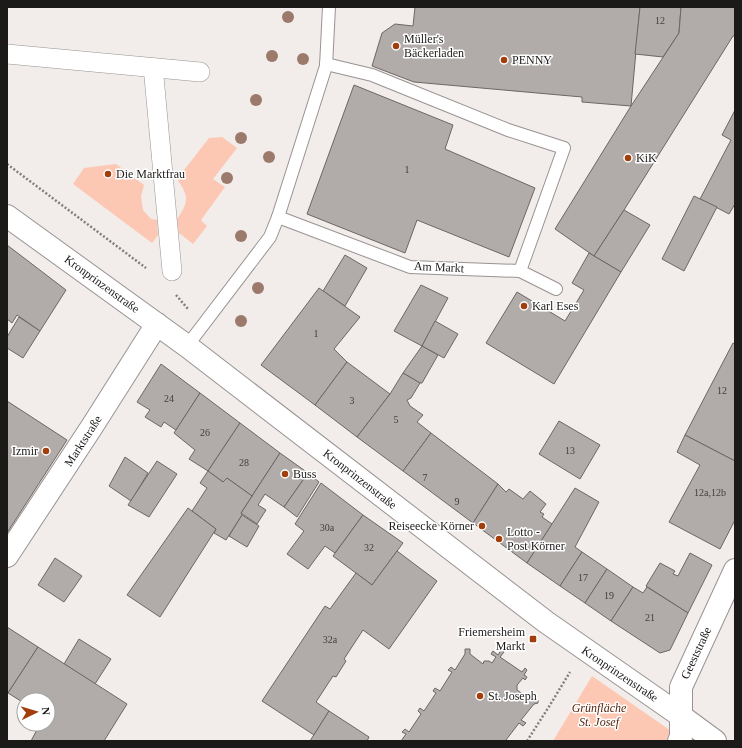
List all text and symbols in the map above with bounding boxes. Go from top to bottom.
house number: 12 [655,15,665,26]
place label: Müller's Bäckerladen [404,32,464,60]
marker: Müller's Bäckerladen [391,41,401,51]
place label: PENNY [512,53,552,67]
marker: PENNY [499,55,509,65]
place label: KiK [636,151,657,165]
marker: KiK [623,153,633,163]
house number: 1 [405,164,410,175]
place label: Die Marktfrau [116,167,185,181]
marker: Die Marktfrau [103,169,113,179]
street label: Kronprinzenstraße [62,252,142,316]
street label: Am Markt [414,259,465,275]
place label: Karl Eses [532,299,579,313]
marker: Karl Eses [519,301,529,311]
house number: 1 [314,328,319,339]
house number: 12 [717,385,727,396]
house number: 24 [164,393,174,404]
house number: 3 [350,395,355,406]
street label: Marktstraße [61,413,105,469]
house number: 5 [394,414,399,425]
house number: 26 [200,427,210,438]
place label: Izmir [12,444,38,458]
house number: 13 [565,445,575,456]
marker: Izmir [41,446,51,456]
street label: Kronprinzenstraße [321,446,399,512]
house number: 28 [239,457,249,468]
place label: Buss [293,467,317,481]
marker: Buss [280,469,290,479]
house number: 7 [423,472,428,483]
house number: 12a,12b [694,487,726,498]
house number: 9 [455,496,460,507]
place label: Reiseecke Körner [388,519,474,533]
marker: Reiseecke Körner [477,521,487,531]
house number: 30a [320,522,335,533]
place label: Lotto - Post Körner [507,525,565,553]
marker: Lotto - Post Körner [494,534,504,544]
house number: 32 [364,542,374,553]
house number: 17 [578,572,588,583]
house number: 19 [604,590,614,601]
house number: 21 [645,612,655,623]
place label: Friemersheim Markt [458,625,526,653]
street label: Geeststraße [678,625,714,681]
house number: 32a [323,634,338,645]
marker: Friemersheim Markt [528,634,538,644]
street label: Kronprinzenstraße [579,643,661,705]
place label: St. Joseph [488,689,537,703]
marker: St. Joseph [475,691,485,701]
north arrow [16,692,56,732]
park label: Grünfläche St. Josef [572,701,627,729]
text: N [40,707,52,716]

